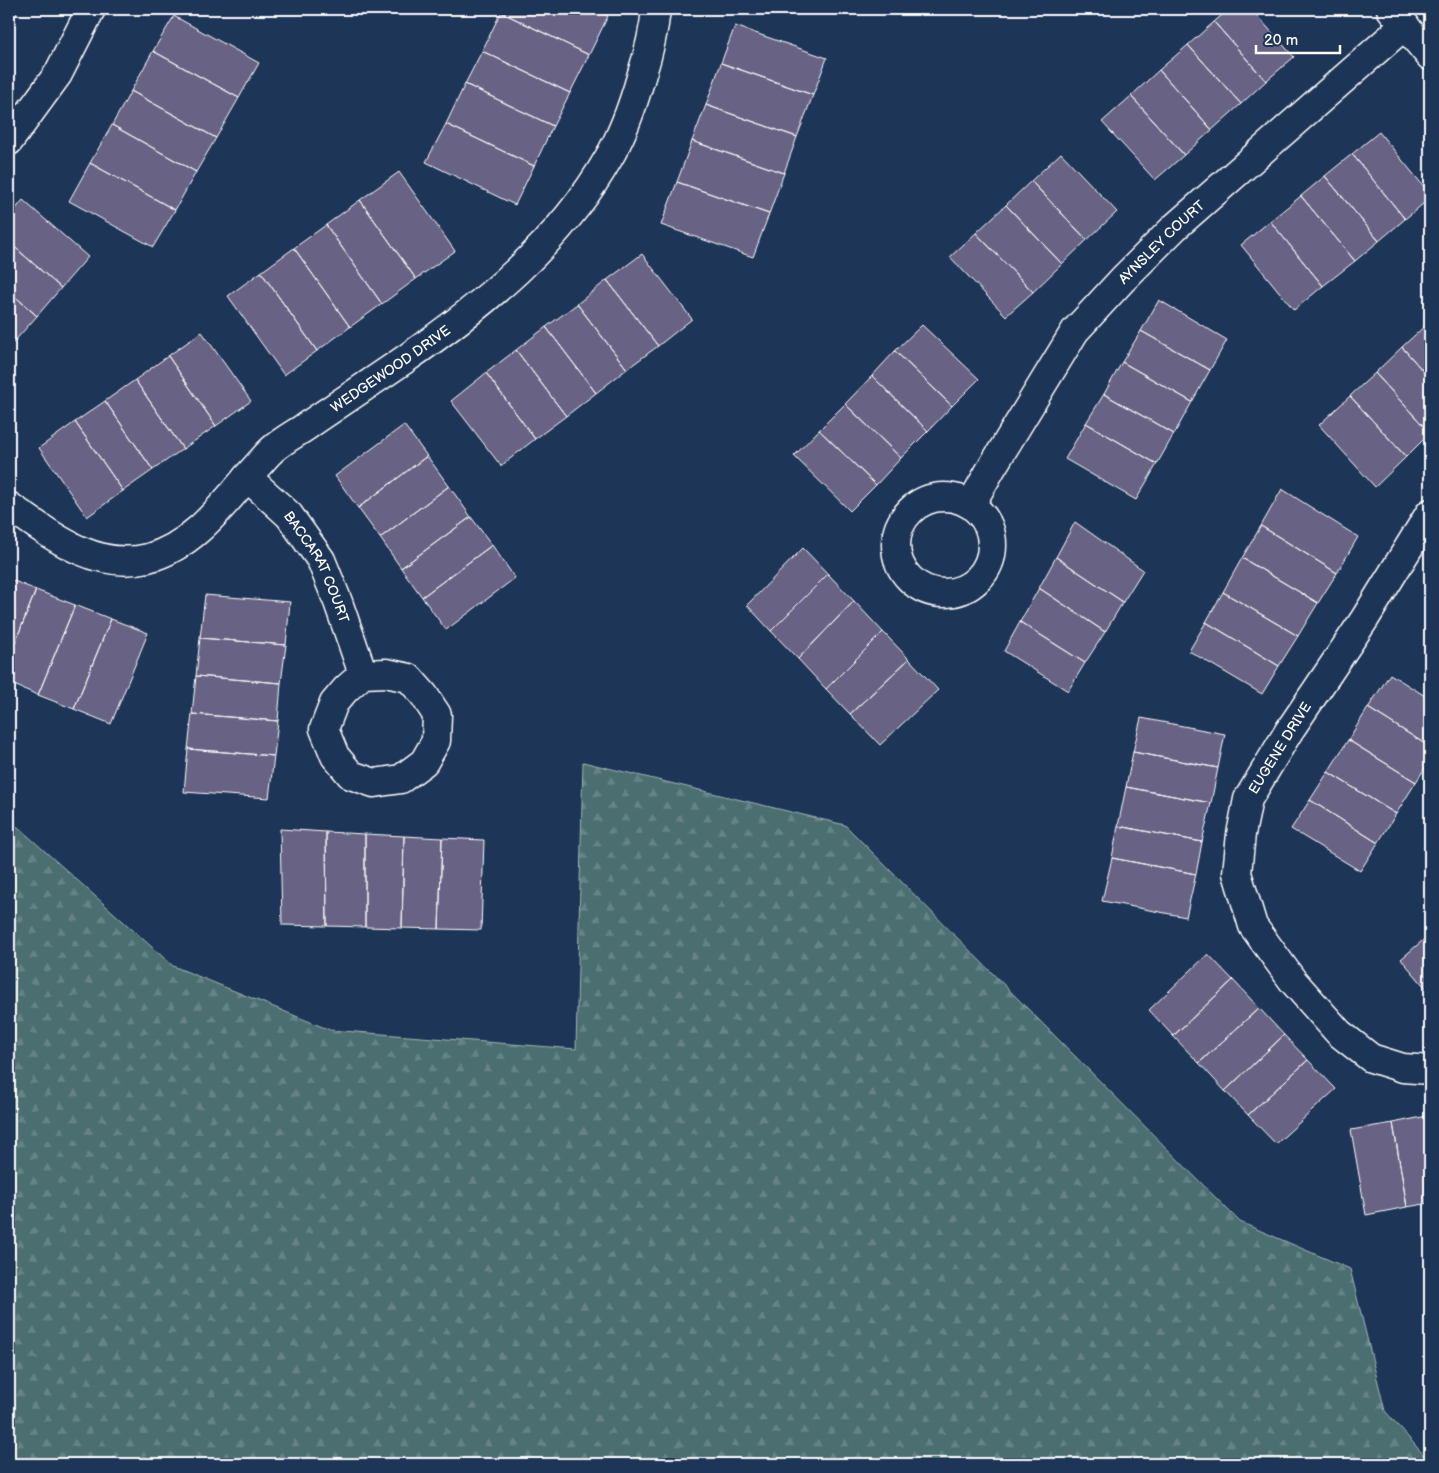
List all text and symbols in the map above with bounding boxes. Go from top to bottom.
scale bar [1256,22,1340,54]
text: 20 m [1264,31,1298,50]
street label: AYNSLEY COURT [1115,196,1208,287]
street label: WEDGEWOOD DRIVE [327,321,453,416]
street label: BACCARAT COURT [280,508,353,625]
street label: EUGENE DRIVE [1245,699,1315,797]

